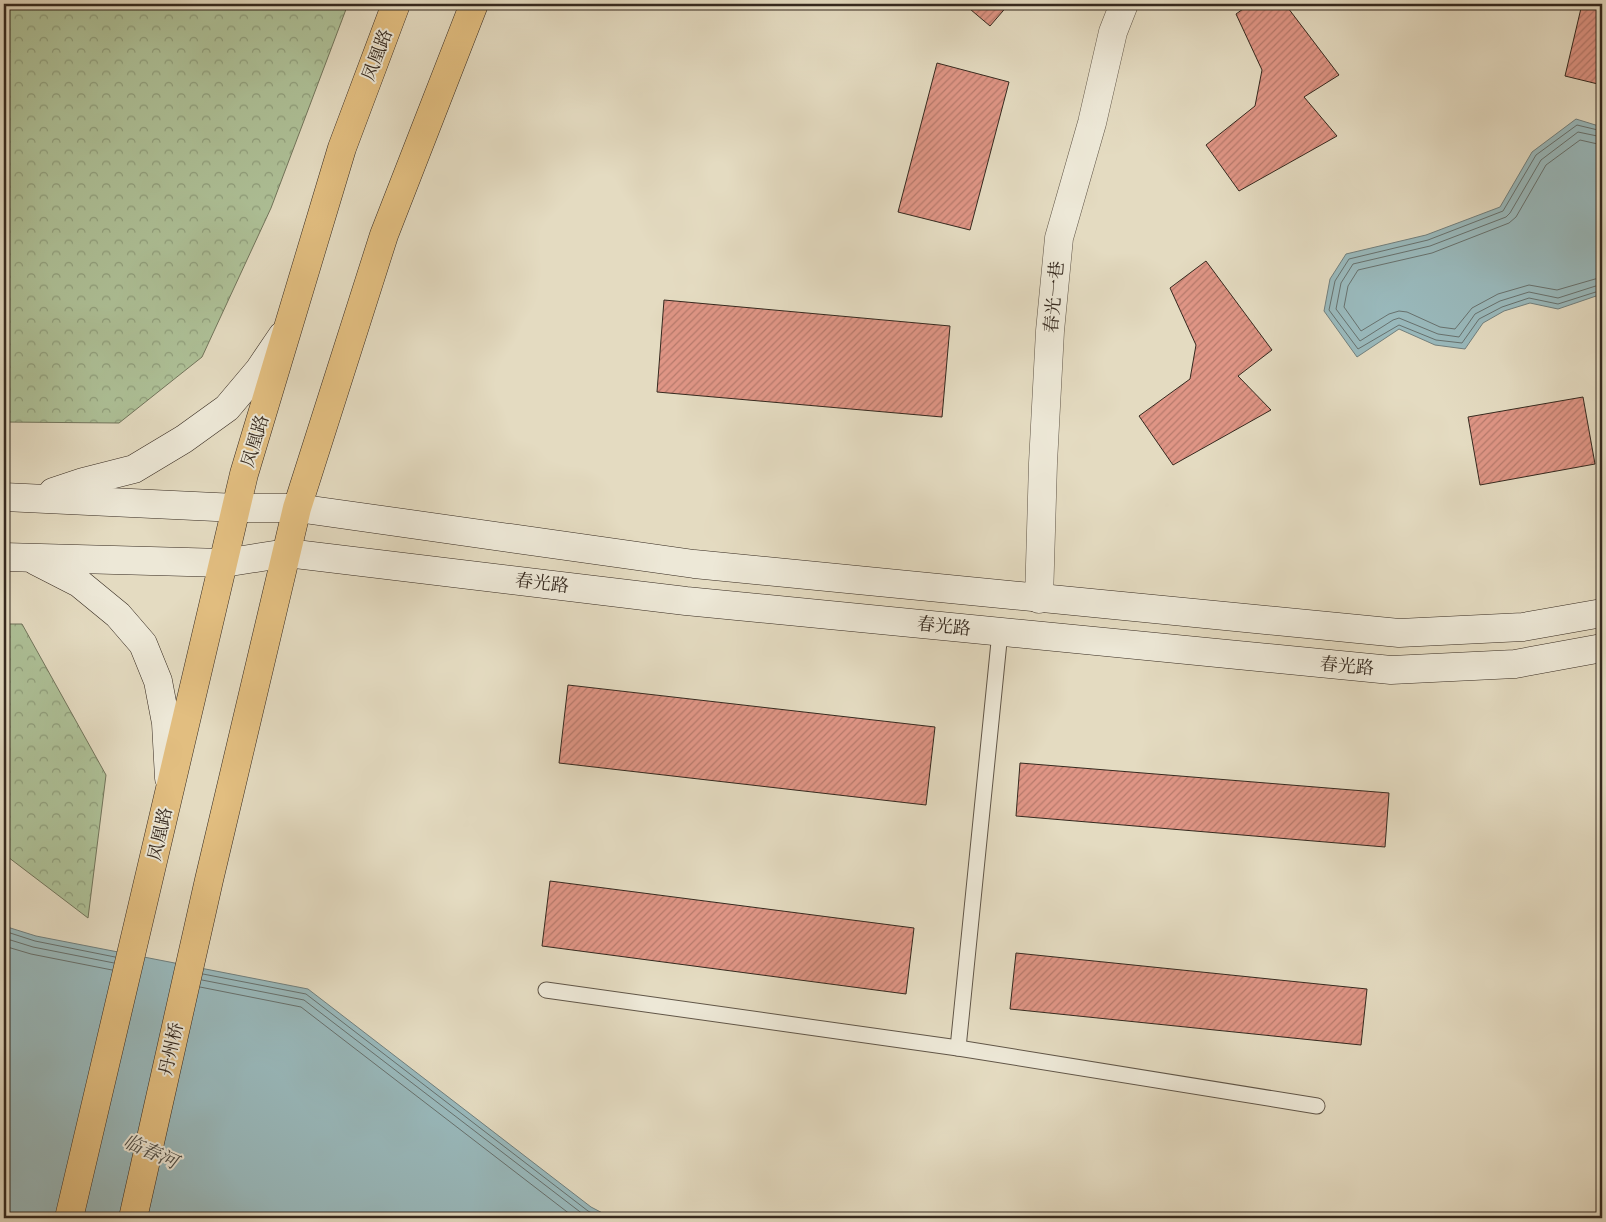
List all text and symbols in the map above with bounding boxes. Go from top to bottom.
street label: 凤凰路 [358,26,396,84]
street label: 春光一巷 [1041,260,1067,334]
street label: 凤凰路 [238,412,272,470]
street label: 春光路 [514,570,570,596]
street label: 春光路 [916,613,972,639]
street label: 春光路 [1319,654,1375,678]
street label: 凤凰路 [144,805,176,863]
street label: 丹州桥 [155,1020,187,1078]
water label: 临春河 [120,1130,184,1175]

